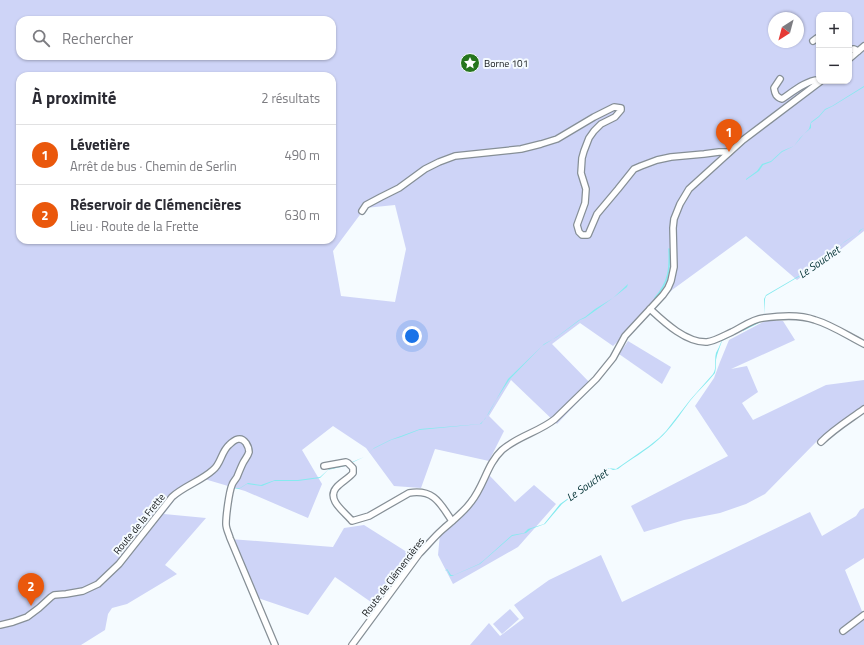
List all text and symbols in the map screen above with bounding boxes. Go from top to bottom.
north arrow [768,12,804,48]
map controls [816,12,852,84]
button: + [816,12,852,48]
search box [16,16,336,60]
icon: search [30,27,52,49]
text: Rechercher [62,27,133,50]
button: − [816,48,852,84]
place icon: Borne 101 [459,52,481,74]
place label: Borne 101 [484,56,528,71]
text: À proximité [32,85,116,111]
text: 2 résultats [261,88,320,108]
pin: 1 [716,119,742,152]
text: Lévetière [70,133,130,156]
text: 1 [41,145,49,165]
text: 490 m [284,145,320,165]
text: Arrêt de bus · Chemin de Serlin [70,156,237,176]
text: Réservoir de Clémencières [70,193,241,216]
text: 2 [41,205,49,225]
text: 630 m [284,205,320,225]
text: Lieu · Route de la Frette [70,216,199,236]
water label: Le Souchet [795,241,844,282]
your location [402,326,422,346]
water label: Le Souchet [563,464,612,505]
street label: Route de la Frette [110,490,168,558]
street label: Route de Clémencières [358,534,428,620]
pin: 2 [18,573,44,606]

